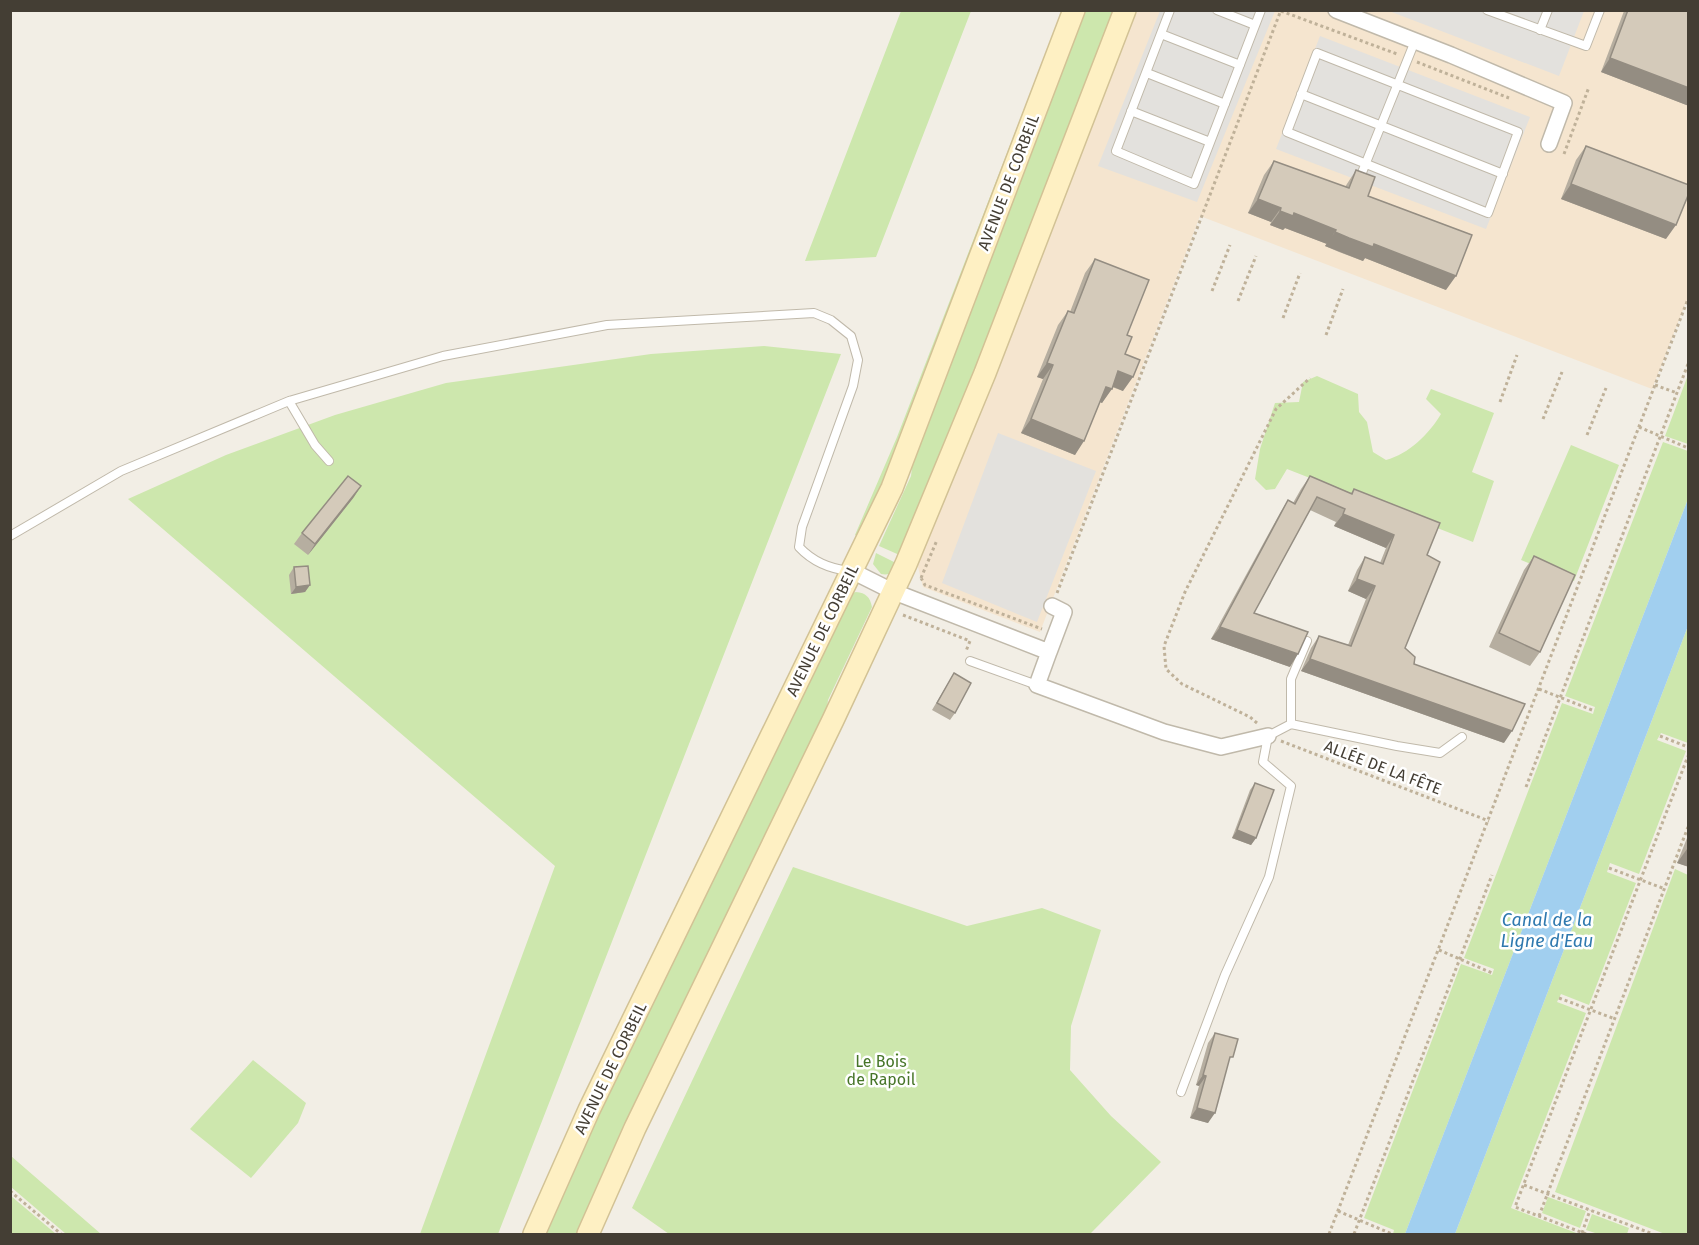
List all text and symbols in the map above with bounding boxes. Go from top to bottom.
street label: AVENUE DE CORBEIL [974,111,1043,253]
street label: AVENUE DE CORBEIL [782,561,863,699]
street label: ALLÉE DE LA FÊTE [1321,735,1445,799]
water label: Canal de la Ligne d'Eau [1501,909,1593,952]
street label: AVENUE DE CORBEIL [570,999,651,1137]
park label: Le Bois de Rapoil [847,1052,916,1089]

